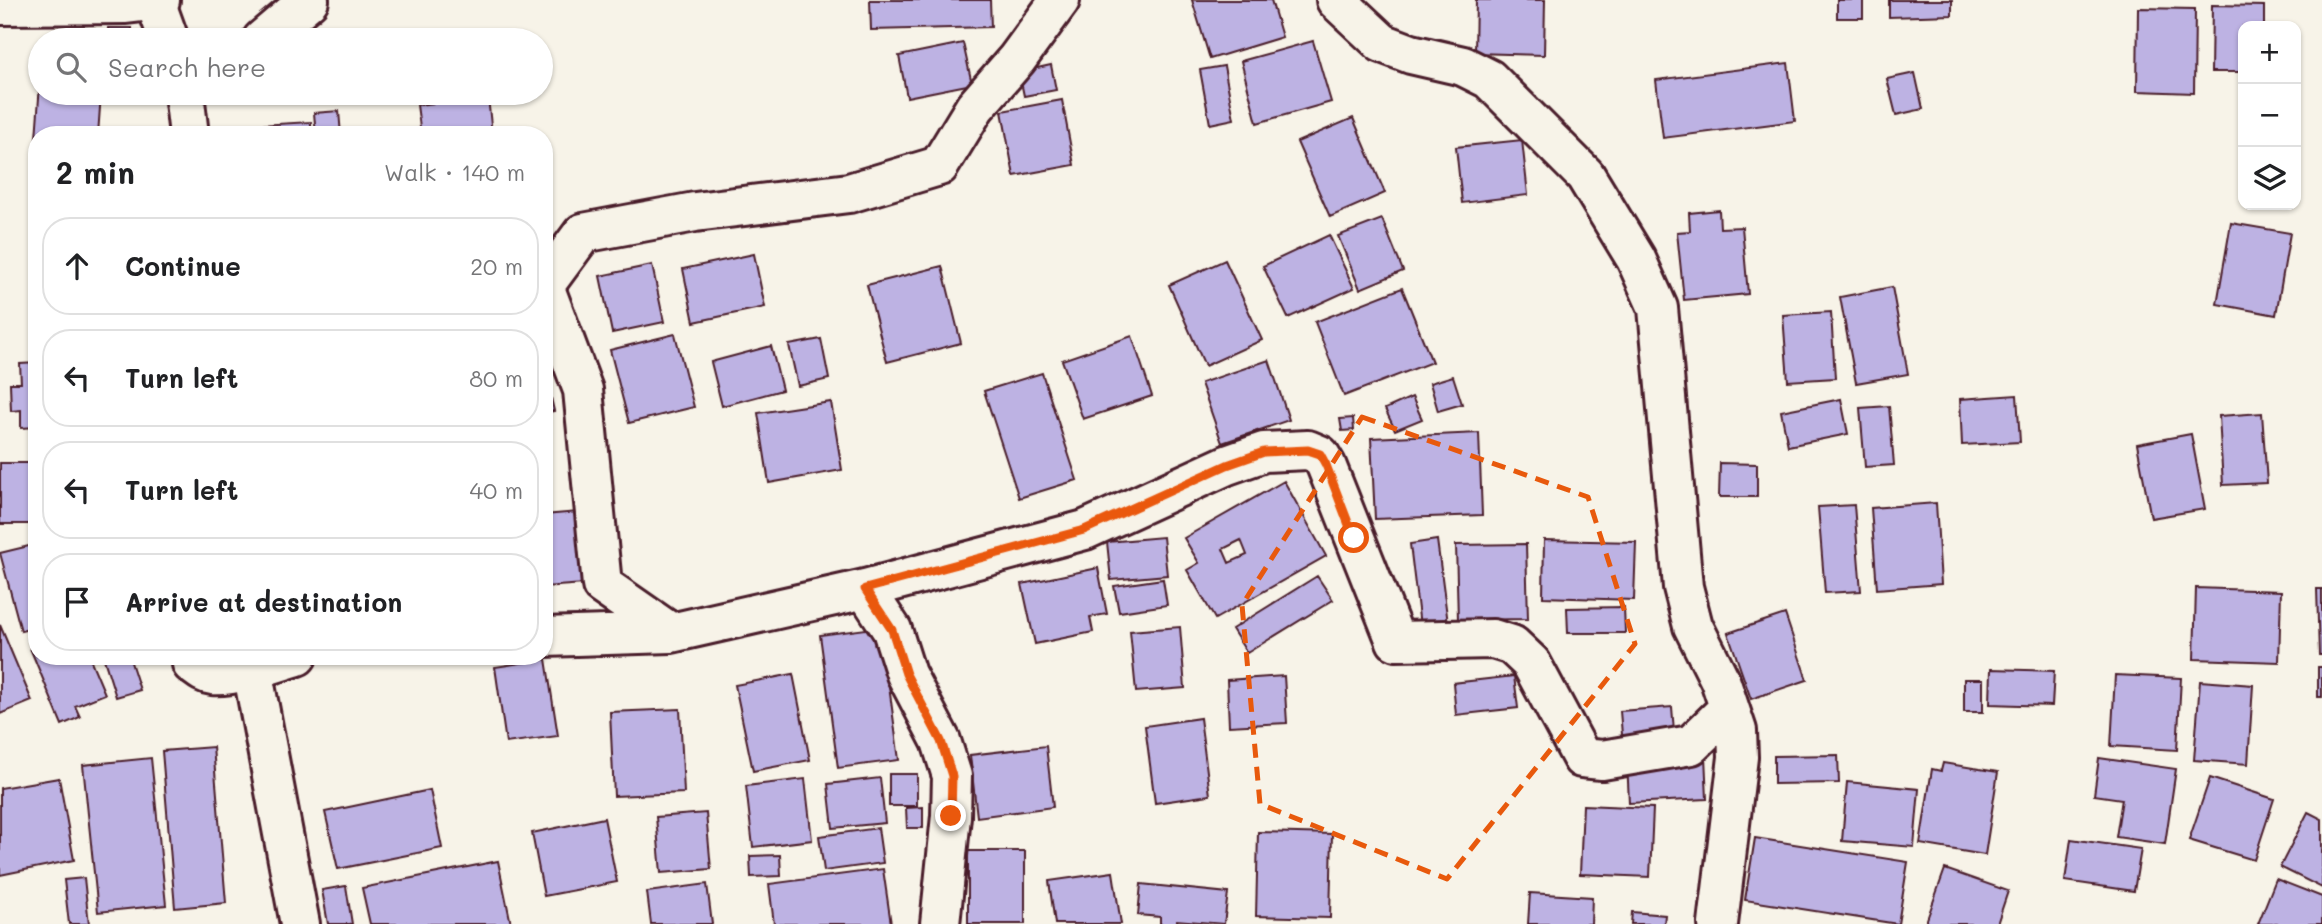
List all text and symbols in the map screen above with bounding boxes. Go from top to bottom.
map controls [2238,21,2301,210]
button: + [2238,21,2301,84]
search box [28,28,553,105]
icon: search [52,48,90,86]
text: Search here [108,50,266,84]
button: − [2238,84,2301,147]
button: layers [2238,147,2301,210]
text: 2 min [56,152,135,192]
text: Walk · 140 m [384,157,525,187]
icon: ahead [58,247,96,285]
text: Continue [125,249,241,283]
text: 20 m [470,251,523,281]
icon: left [58,359,96,397]
text: Turn left [125,361,238,395]
text: 80 m [469,363,523,393]
icon: left [58,471,96,509]
text: Turn left [125,473,238,507]
text: 40 m [470,475,523,505]
route start [1338,522,1369,553]
icon: arrive [58,583,96,621]
text: Arrive at destination [125,585,402,619]
route end [935,800,966,831]

